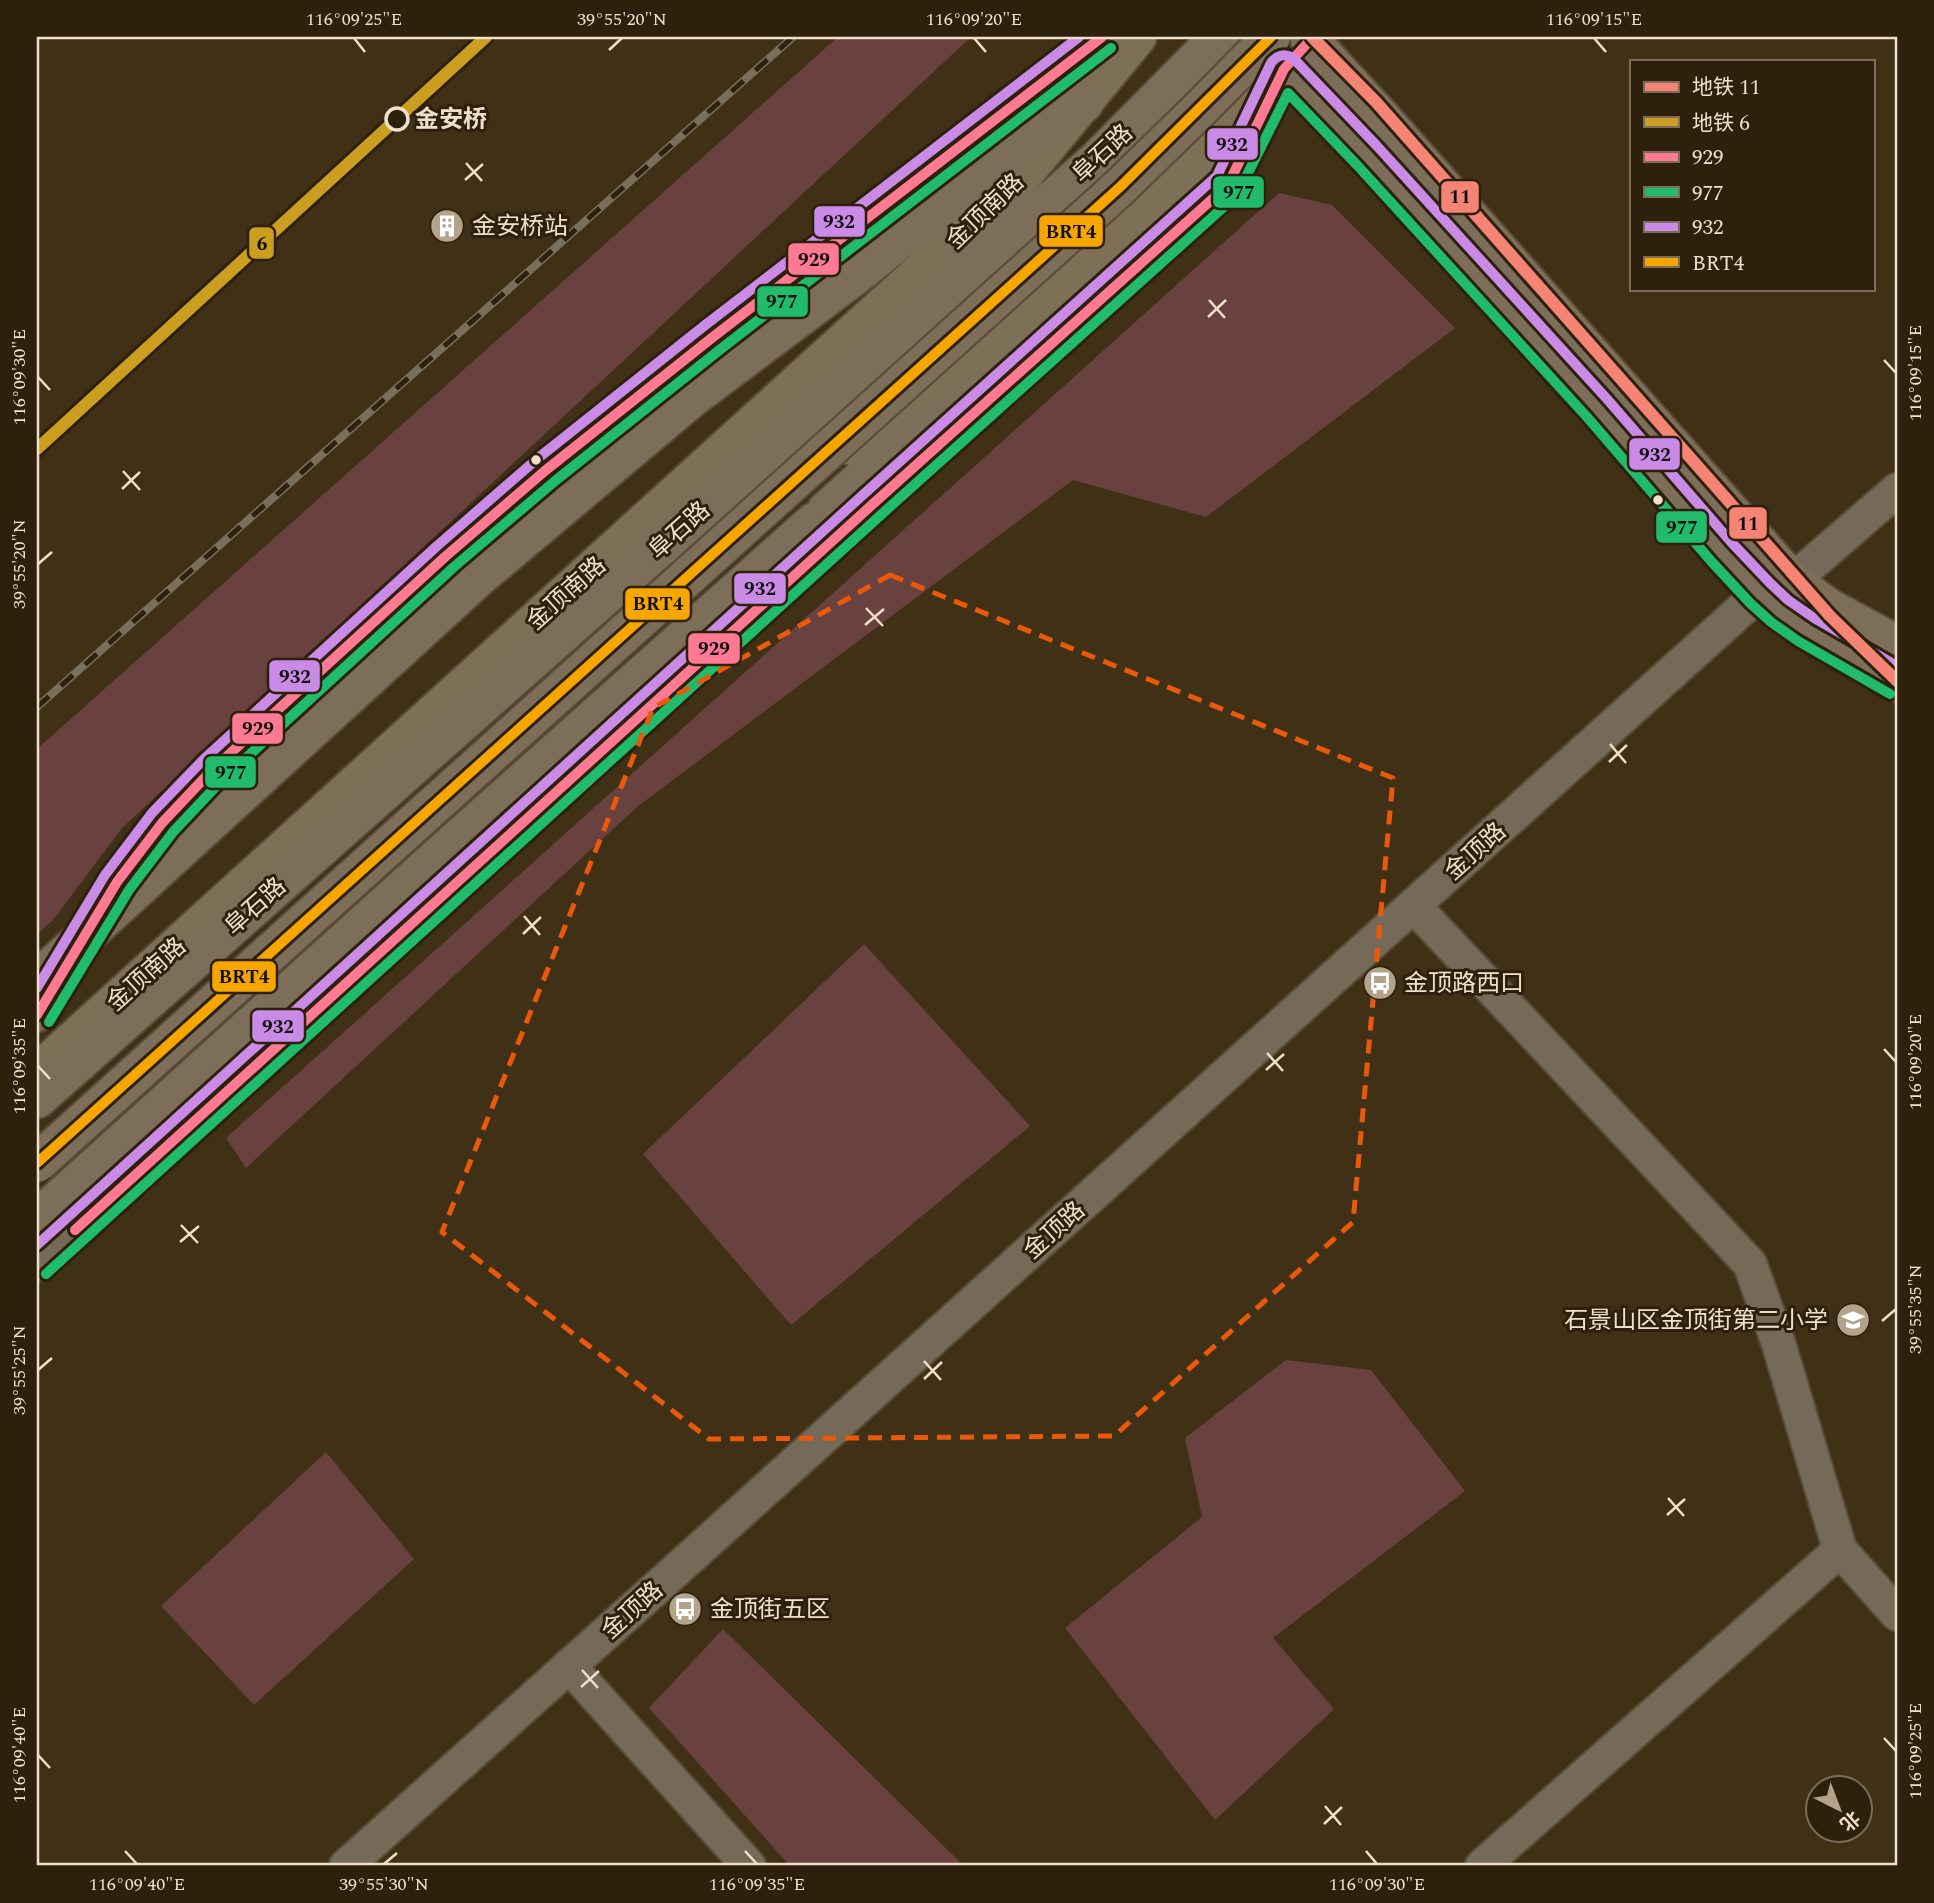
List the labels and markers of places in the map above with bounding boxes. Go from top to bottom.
place label: 金安桥 [415,102,487,138]
marker: 金安桥 [385,107,409,131]
building icon: 金安桥站 [428,207,466,245]
place label: 金安桥站 [472,209,568,245]
unlabelled marker [529,453,543,467]
unlabelled marker [1651,493,1665,507]
bus stop icon: 金顶路西口 [1361,964,1399,1002]
place label: 金顶路西口 [1404,966,1524,1002]
school or university icon: 石景山区金顶街第二小学 [1834,1301,1872,1339]
place label: 石景山区金顶街第二小学 [1564,1303,1828,1339]
bus stop icon: 金顶街五区 [666,1590,704,1628]
place label: 金顶街五区 [710,1592,830,1628]

